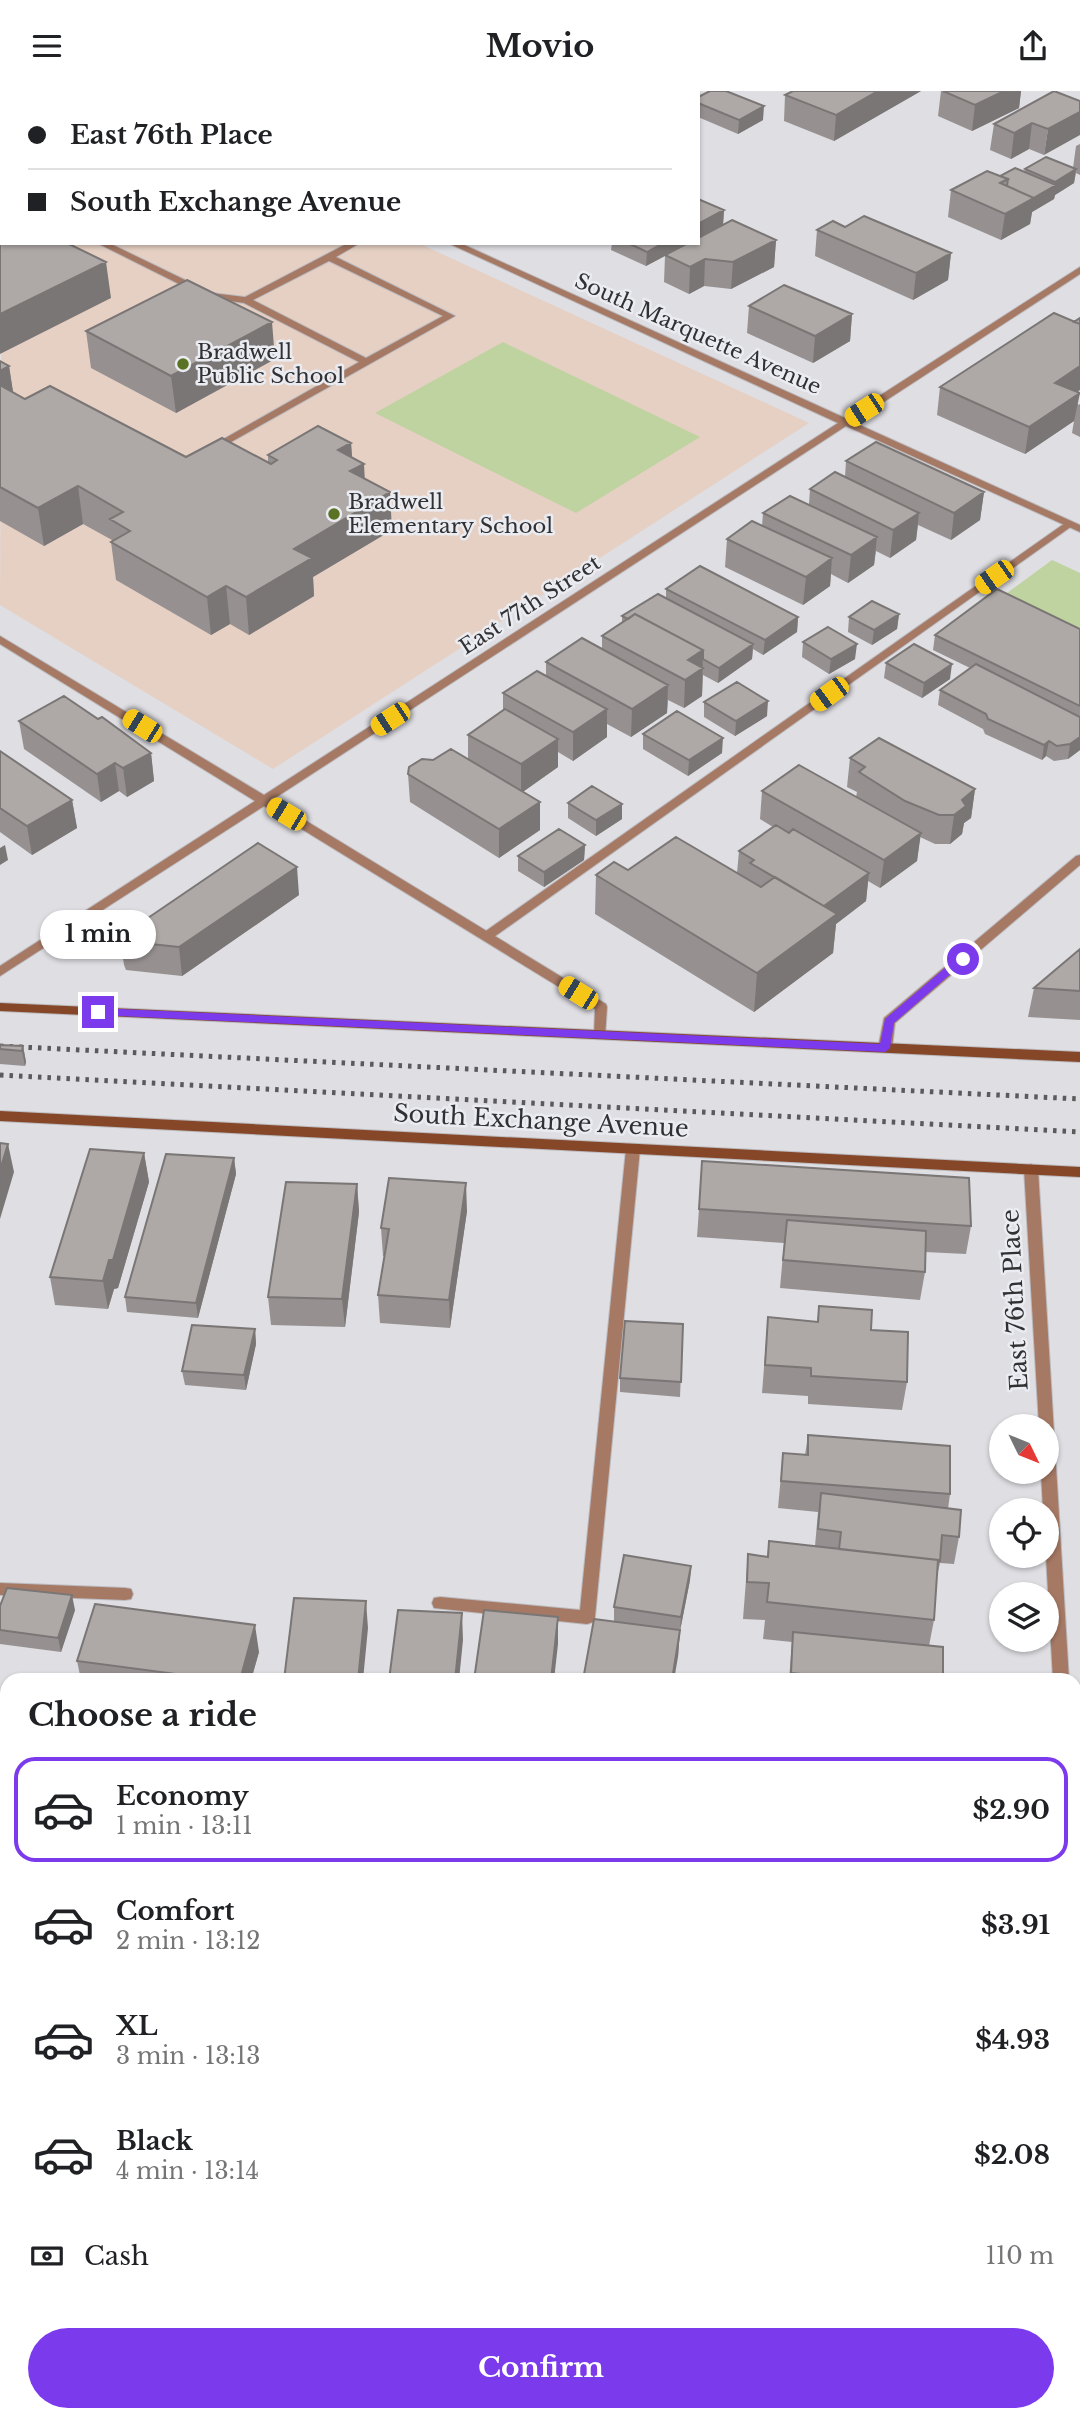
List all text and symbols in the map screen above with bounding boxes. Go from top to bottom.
text: Movio [486,26,594,66]
icon: menu [28,27,66,65]
icon: share [1014,27,1052,65]
text: East 76th Place [70,119,273,151]
text: South Exchange Avenue [70,186,401,218]
street label: South Marquette Avenue [571,268,825,400]
place label: Bradwell Public School [197,339,344,389]
marker: Bradwell Public School [175,356,191,372]
car [841,390,888,430]
place label: Bradwell Elementary School [348,489,553,539]
marker: Bradwell Elementary School [326,506,342,522]
street label: East 77th Street [455,550,606,660]
car [971,556,1018,598]
car [806,673,853,715]
car [367,699,414,739]
car [119,706,166,746]
car [263,794,310,834]
callout: 1 min [40,911,156,960]
text: 1 min [65,920,131,948]
route start [947,943,979,975]
car [555,973,602,1013]
route end [82,996,114,1028]
street label: South Exchange Avenue [393,1098,689,1143]
street label: East 76th Place [995,1209,1034,1392]
north arrow [989,1414,1059,1484]
map controls [989,1414,1059,1652]
button: locate [989,1498,1059,1568]
button: layers [989,1582,1059,1652]
text: Choose a ride [28,1695,257,1735]
icon: car [32,1778,95,1841]
text: Economy [116,1780,249,1812]
text: $2.90 [972,1794,1050,1826]
text: 1 min · 13:11 [116,1812,252,1840]
icon: car [32,1893,95,1956]
text: Comfort [116,1895,234,1927]
text: $3.91 [981,1909,1050,1941]
text: 2 min · 13:12 [116,1927,260,1955]
icon: car [32,2008,95,2071]
text: XL [116,2010,158,2042]
text: $4.93 [975,2024,1050,2056]
text: 3 min · 13:13 [116,2042,260,2070]
icon: car [32,2123,95,2186]
text: Black [116,2125,193,2157]
text: $2.08 [974,2139,1050,2171]
text: 4 min · 13:14 [116,2157,259,2185]
icon: cash [28,2237,66,2275]
text: Cash [84,2240,149,2272]
text: 110 m [986,2242,1054,2270]
button: Confirm [28,2328,1054,2408]

